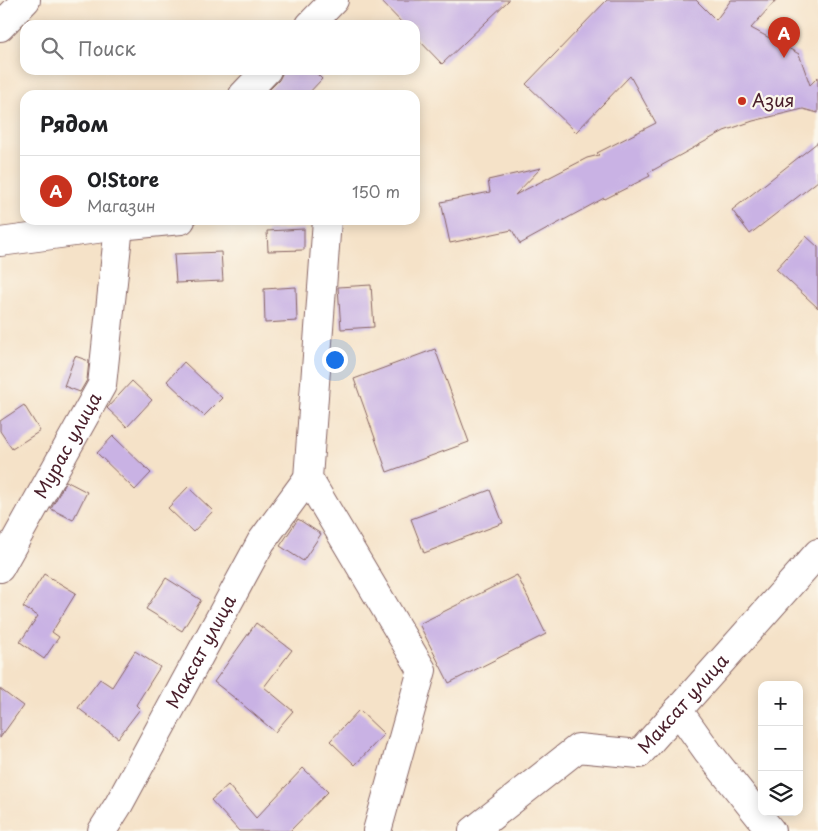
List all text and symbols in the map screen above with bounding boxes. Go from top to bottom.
pin: A [768,17,800,58]
search box [20,20,420,75]
icon: search [38,34,66,62]
text: Поиск [78,34,136,62]
place label: Азия [752,86,795,113]
marker: Азия [736,95,748,107]
text: Рядом [40,107,108,139]
text: O!Store [87,165,159,193]
text: A [50,179,62,203]
text: 150 m [352,179,400,203]
text: Магазин [87,193,156,217]
your location [322,347,348,373]
street label: Мурас улица [26,386,108,503]
street label: Максат улица [158,589,242,713]
street label: Максат улица [631,647,735,759]
map controls [758,681,803,816]
button: + [758,681,803,726]
button: − [758,726,803,771]
button: layers [758,771,803,816]

